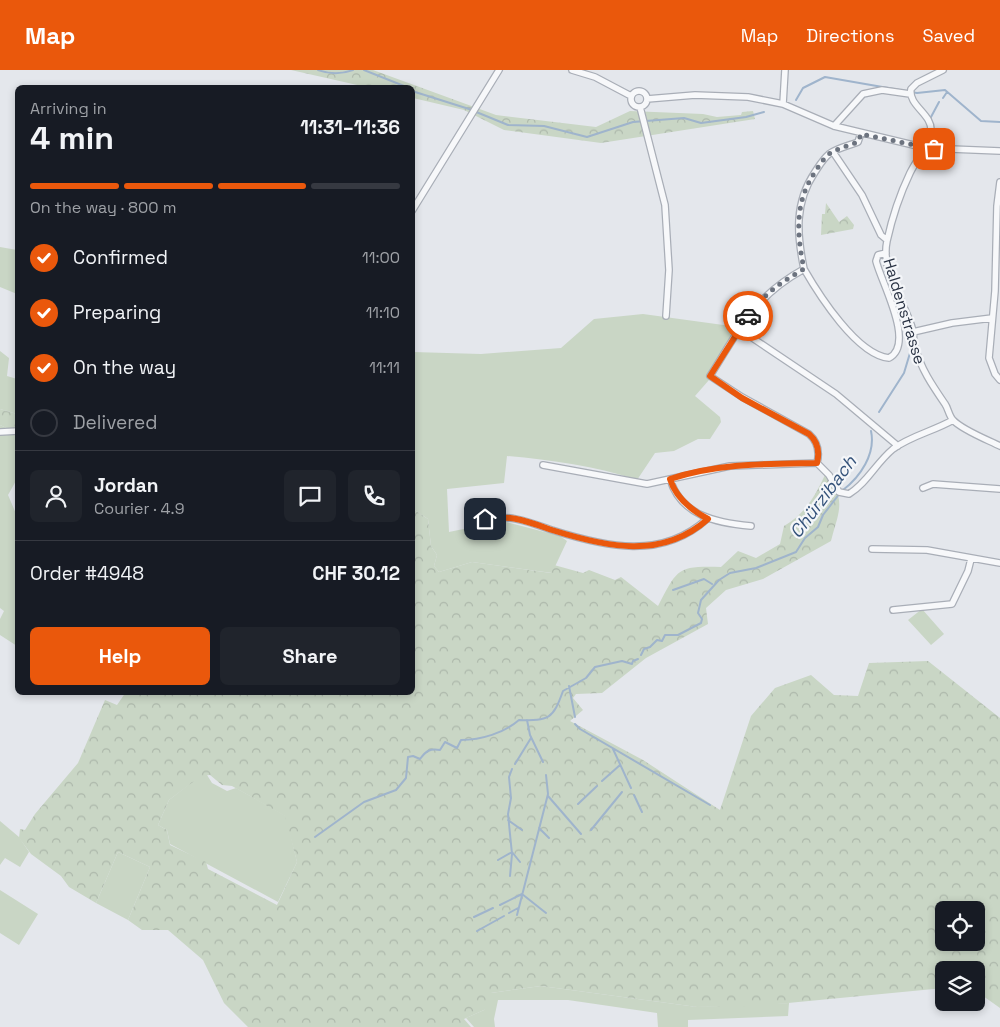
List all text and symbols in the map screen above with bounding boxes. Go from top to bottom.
text: Map [25,20,75,51]
text: Map [741,24,778,47]
text: Directions [806,24,895,47]
text: Saved [923,24,975,47]
text: Arriving in [30,98,107,119]
text: 11:31–11:36 [300,115,400,140]
text: 4 min [30,118,114,158]
pin [913,128,955,170]
icon: bag [920,135,948,163]
text: On the way · 800 m [30,197,176,218]
icon: check [30,244,58,272]
text: Confirmed [73,245,168,270]
text: 11:00 [362,247,400,268]
street label: Haldenstrasse [878,255,931,367]
courier [723,291,773,341]
icon: check [30,299,58,327]
text: Preparing [73,300,161,325]
text: 11:10 [366,302,400,323]
icon: car [734,302,762,330]
icon: check [30,354,58,382]
text: On the way [73,355,176,380]
text: 11:11 [369,357,400,378]
text: Delivered [73,410,158,435]
water label: Chürzibach [784,450,862,543]
button: person [30,470,82,522]
button: chat [284,470,336,522]
button: phone [348,470,400,522]
text: Jordan [94,473,159,498]
text: Courier · 4.9 [94,498,184,519]
pin [464,498,506,540]
icon: home [471,505,499,533]
text: Order #4948 [30,561,144,586]
text: CHF 30.12 [312,561,400,586]
button: Help [30,627,210,685]
button: Share [220,627,400,685]
map controls [935,901,985,1011]
button: locate [935,901,985,951]
button: layers [935,961,985,1011]

